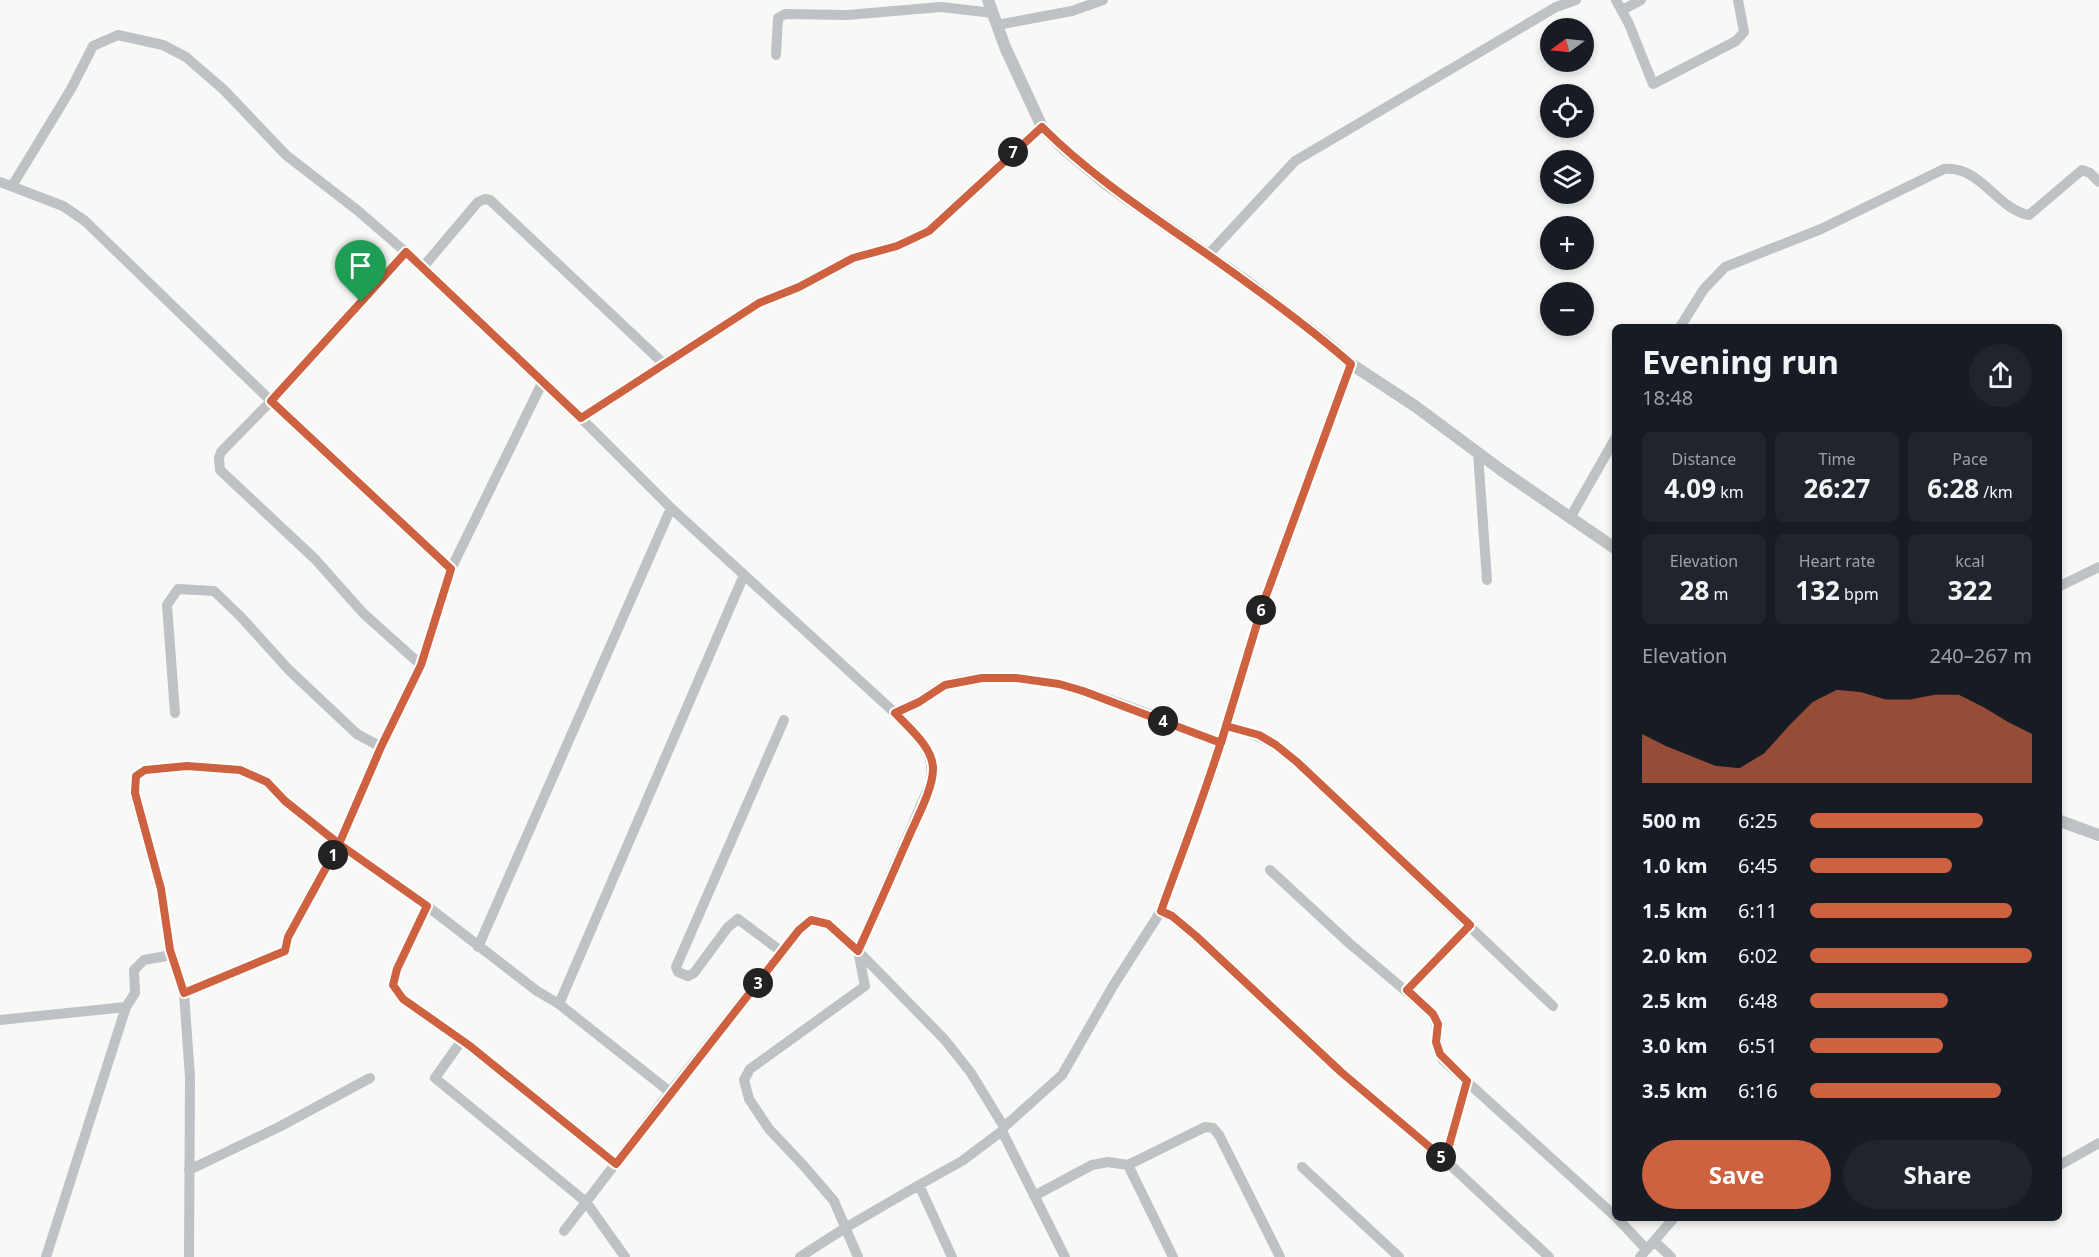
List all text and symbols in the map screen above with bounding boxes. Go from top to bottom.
north arrow [1540,18,1594,72]
map controls [1540,18,1594,336]
button: locate [1540,84,1594,138]
pin: 7 [998,137,1028,167]
text: 7 [1008,141,1018,163]
button: layers [1540,150,1594,204]
button: + [1540,216,1594,270]
pin [335,240,386,302]
icon: arrive [344,249,377,282]
button: − [1540,282,1594,336]
text: Evening run [1642,339,1839,384]
button: share [1969,344,2032,407]
text: 18:48 [1642,384,1693,411]
text: Distance [1672,448,1736,470]
text: Time [1818,448,1856,470]
text: Pace [1952,448,1988,470]
text: 4.09 [1664,470,1716,506]
text: 26:27 [1804,470,1870,506]
text: 6:28 [1927,470,1979,506]
text: km [1716,481,1744,503]
text: /km [1979,481,2013,503]
text: Elevation [1670,550,1738,572]
text: Heart rate [1799,550,1875,572]
text: kcal [1955,550,1985,572]
text: 28 [1680,572,1709,608]
text: 132 [1795,572,1840,608]
text: 322 [1948,572,1992,608]
text: m [1709,583,1728,605]
text: bpm [1840,583,1879,605]
pin: 6 [1246,595,1276,625]
text: 6 [1256,599,1266,621]
text: Elevation [1642,642,1727,669]
text: 240–267 m [1929,642,2032,669]
pin: 4 [1148,706,1178,736]
text: 4 [1158,710,1168,732]
text: 500 m [1642,807,1701,834]
text: 6:25 [1738,807,1778,834]
pin: 1 [318,840,348,870]
text: 1 [328,844,338,866]
text: 1.0 km [1642,852,1708,879]
text: 6:45 [1738,852,1778,879]
text: 1.5 km [1642,897,1708,924]
text: 6:11 [1738,897,1778,924]
text: 2.0 km [1642,942,1708,969]
text: 6:02 [1738,942,1778,969]
pin: 3 [743,968,773,998]
text: 3 [753,972,763,994]
text: 2.5 km [1642,987,1708,1014]
text: 6:48 [1738,987,1778,1014]
text: 3.0 km [1642,1032,1708,1059]
text: 6:51 [1738,1032,1778,1059]
text: 3.5 km [1642,1077,1708,1104]
text: 6:16 [1738,1077,1778,1104]
button: Save [1642,1140,1831,1209]
button: Share [1843,1140,2032,1209]
pin: 5 [1426,1142,1456,1172]
text: 5 [1436,1146,1446,1168]

